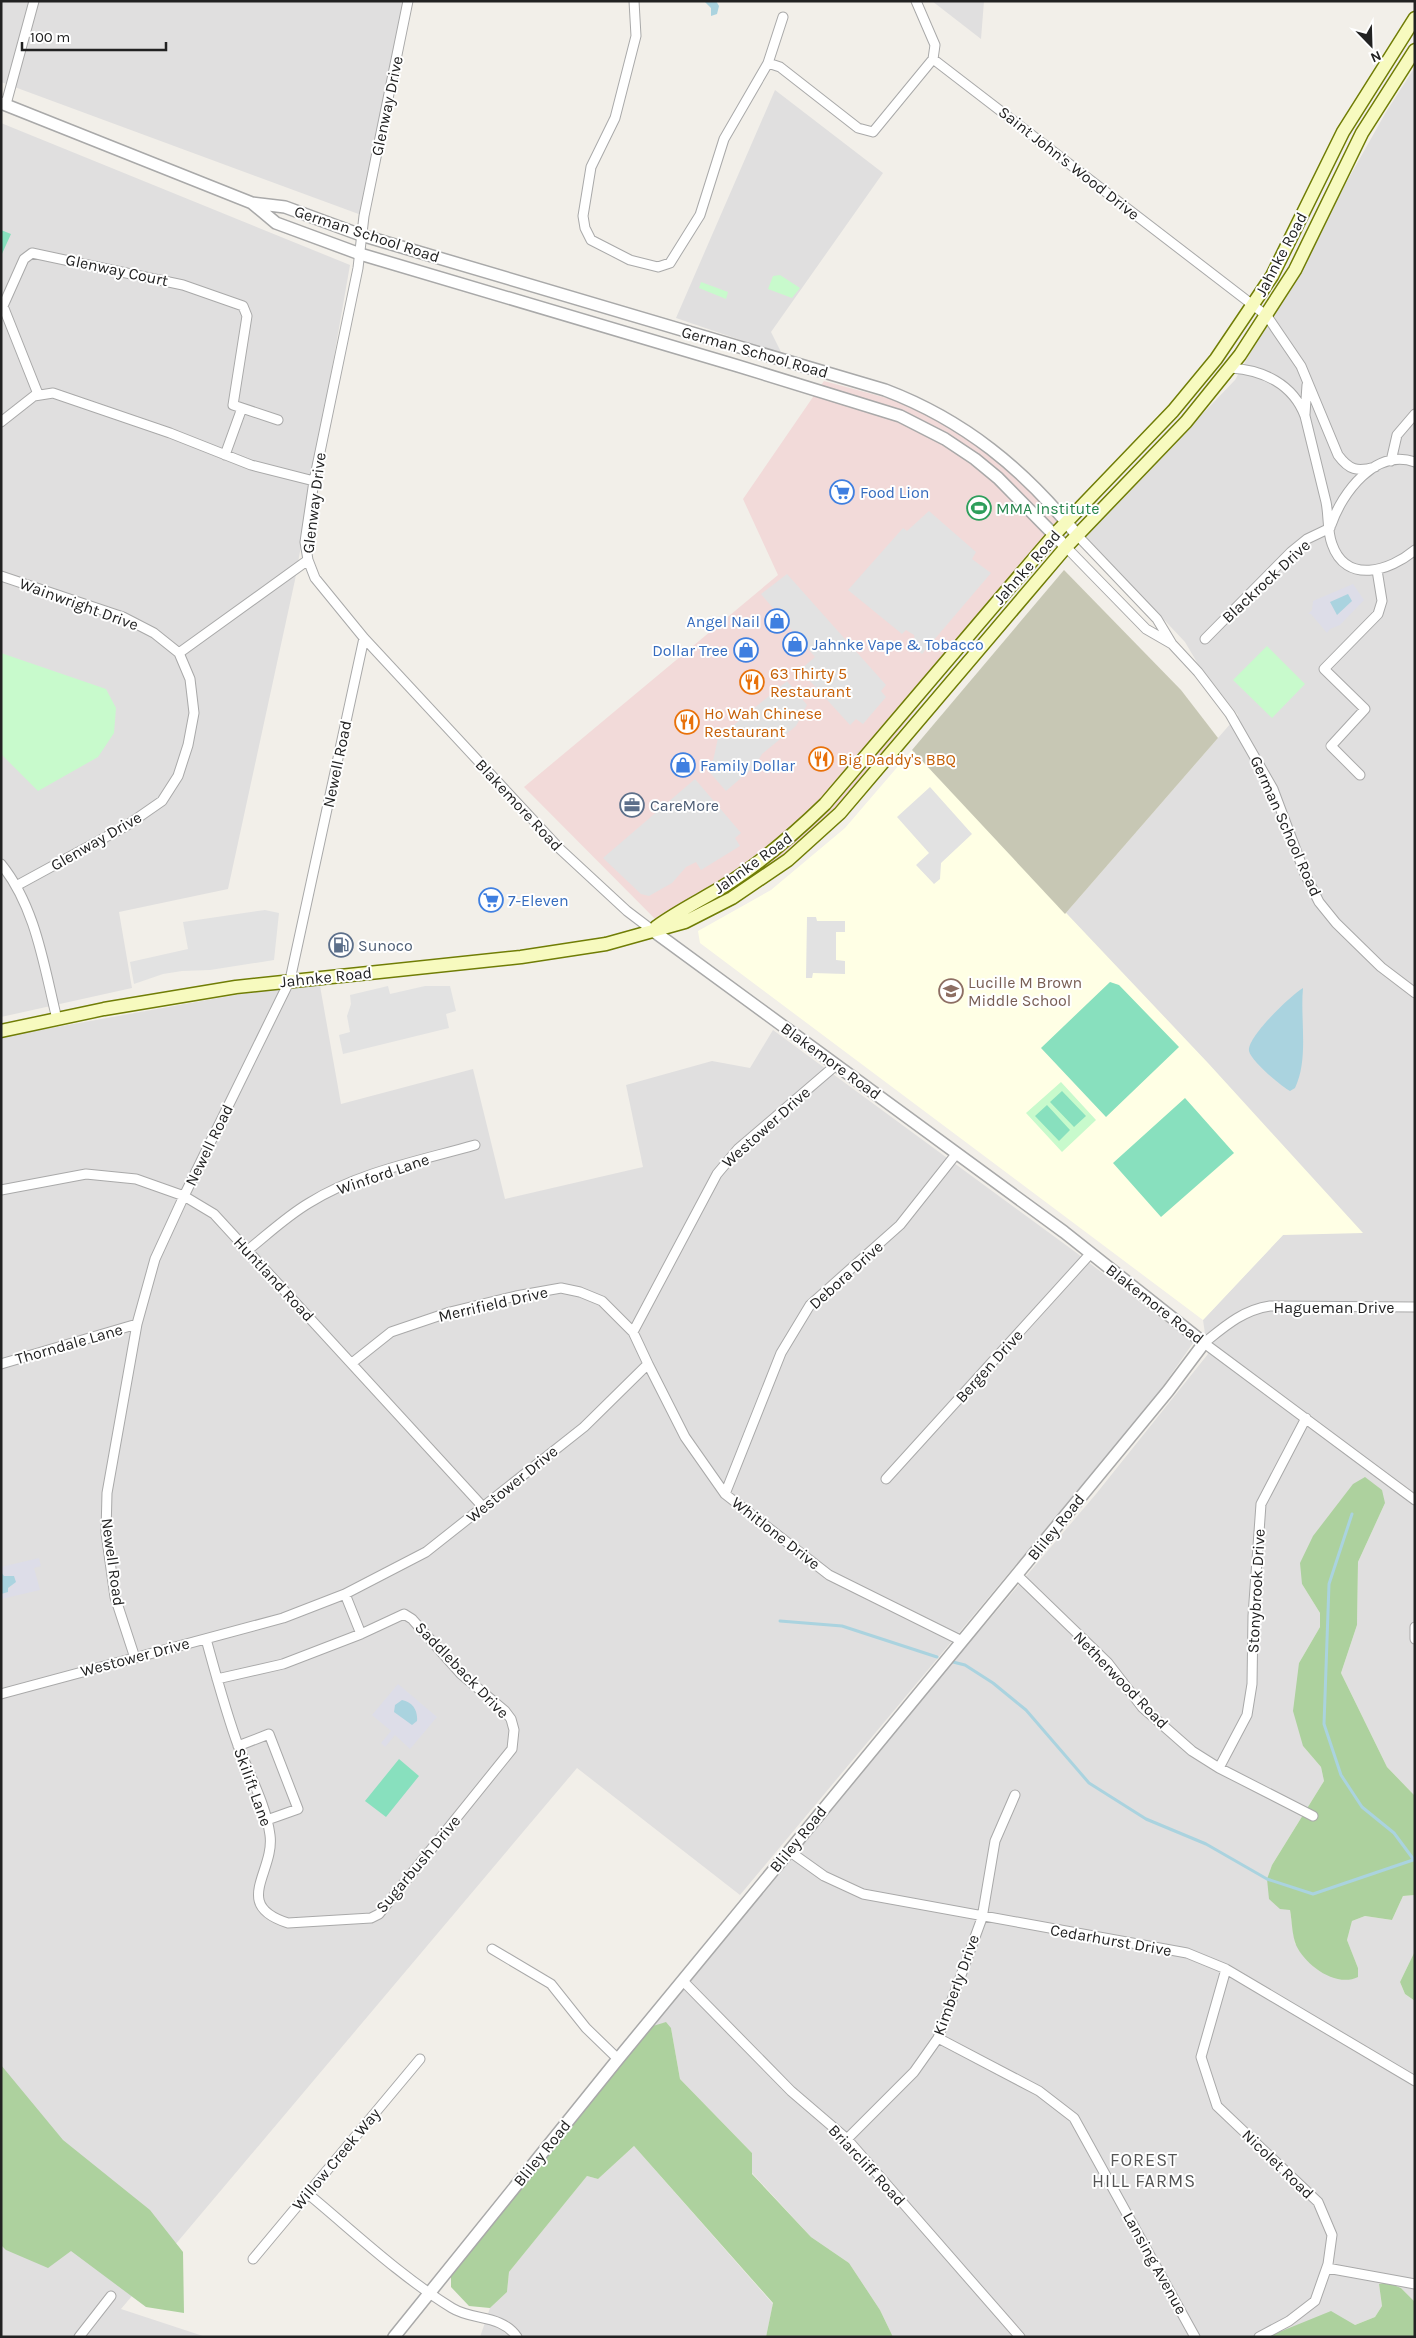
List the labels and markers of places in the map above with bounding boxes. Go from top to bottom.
supermarket icon: Food Lion [829,479,855,505]
place label: Food Lion [860,483,929,502]
sports icon: MMA Institute [966,495,992,521]
place label: MMA Institute [996,499,1099,518]
shop icon: Angel Nail [764,608,790,634]
place label: Angel Nail [687,612,760,631]
shop icon: Jahnke Vape & Tobacco [782,631,808,657]
place label: Jahnke Vape & Tobacco [812,635,984,654]
shop icon: Dollar Tree [733,637,759,663]
place label: Dollar Tree [652,641,728,660]
place label: 63 Thirty 5 Restaurant [770,664,851,701]
restaurant icon: 63 Thirty 5 Restaurant [739,669,765,695]
place label: Ho Wah Chinese Restaurant [704,704,822,741]
restaurant icon: Ho Wah Chinese Restaurant [674,709,700,735]
restaurant icon: Big Daddy's BBQ [808,746,834,772]
place label: Big Daddy's BBQ [838,750,956,769]
shop icon: Family Dollar [670,752,696,778]
place label: Family Dollar [700,756,795,775]
office icon: CareMore [619,792,645,818]
place label: CareMore [650,796,719,815]
supermarket icon: 7-Eleven [478,887,504,913]
place label: 7-Eleven [508,891,569,910]
fuel station icon: Sunoco [328,932,354,958]
place label: Sunoco [358,936,413,955]
place label: Lucille M Brown Middle School [968,973,1082,1010]
school or university icon: Lucille M Brown Middle School [938,978,964,1004]

